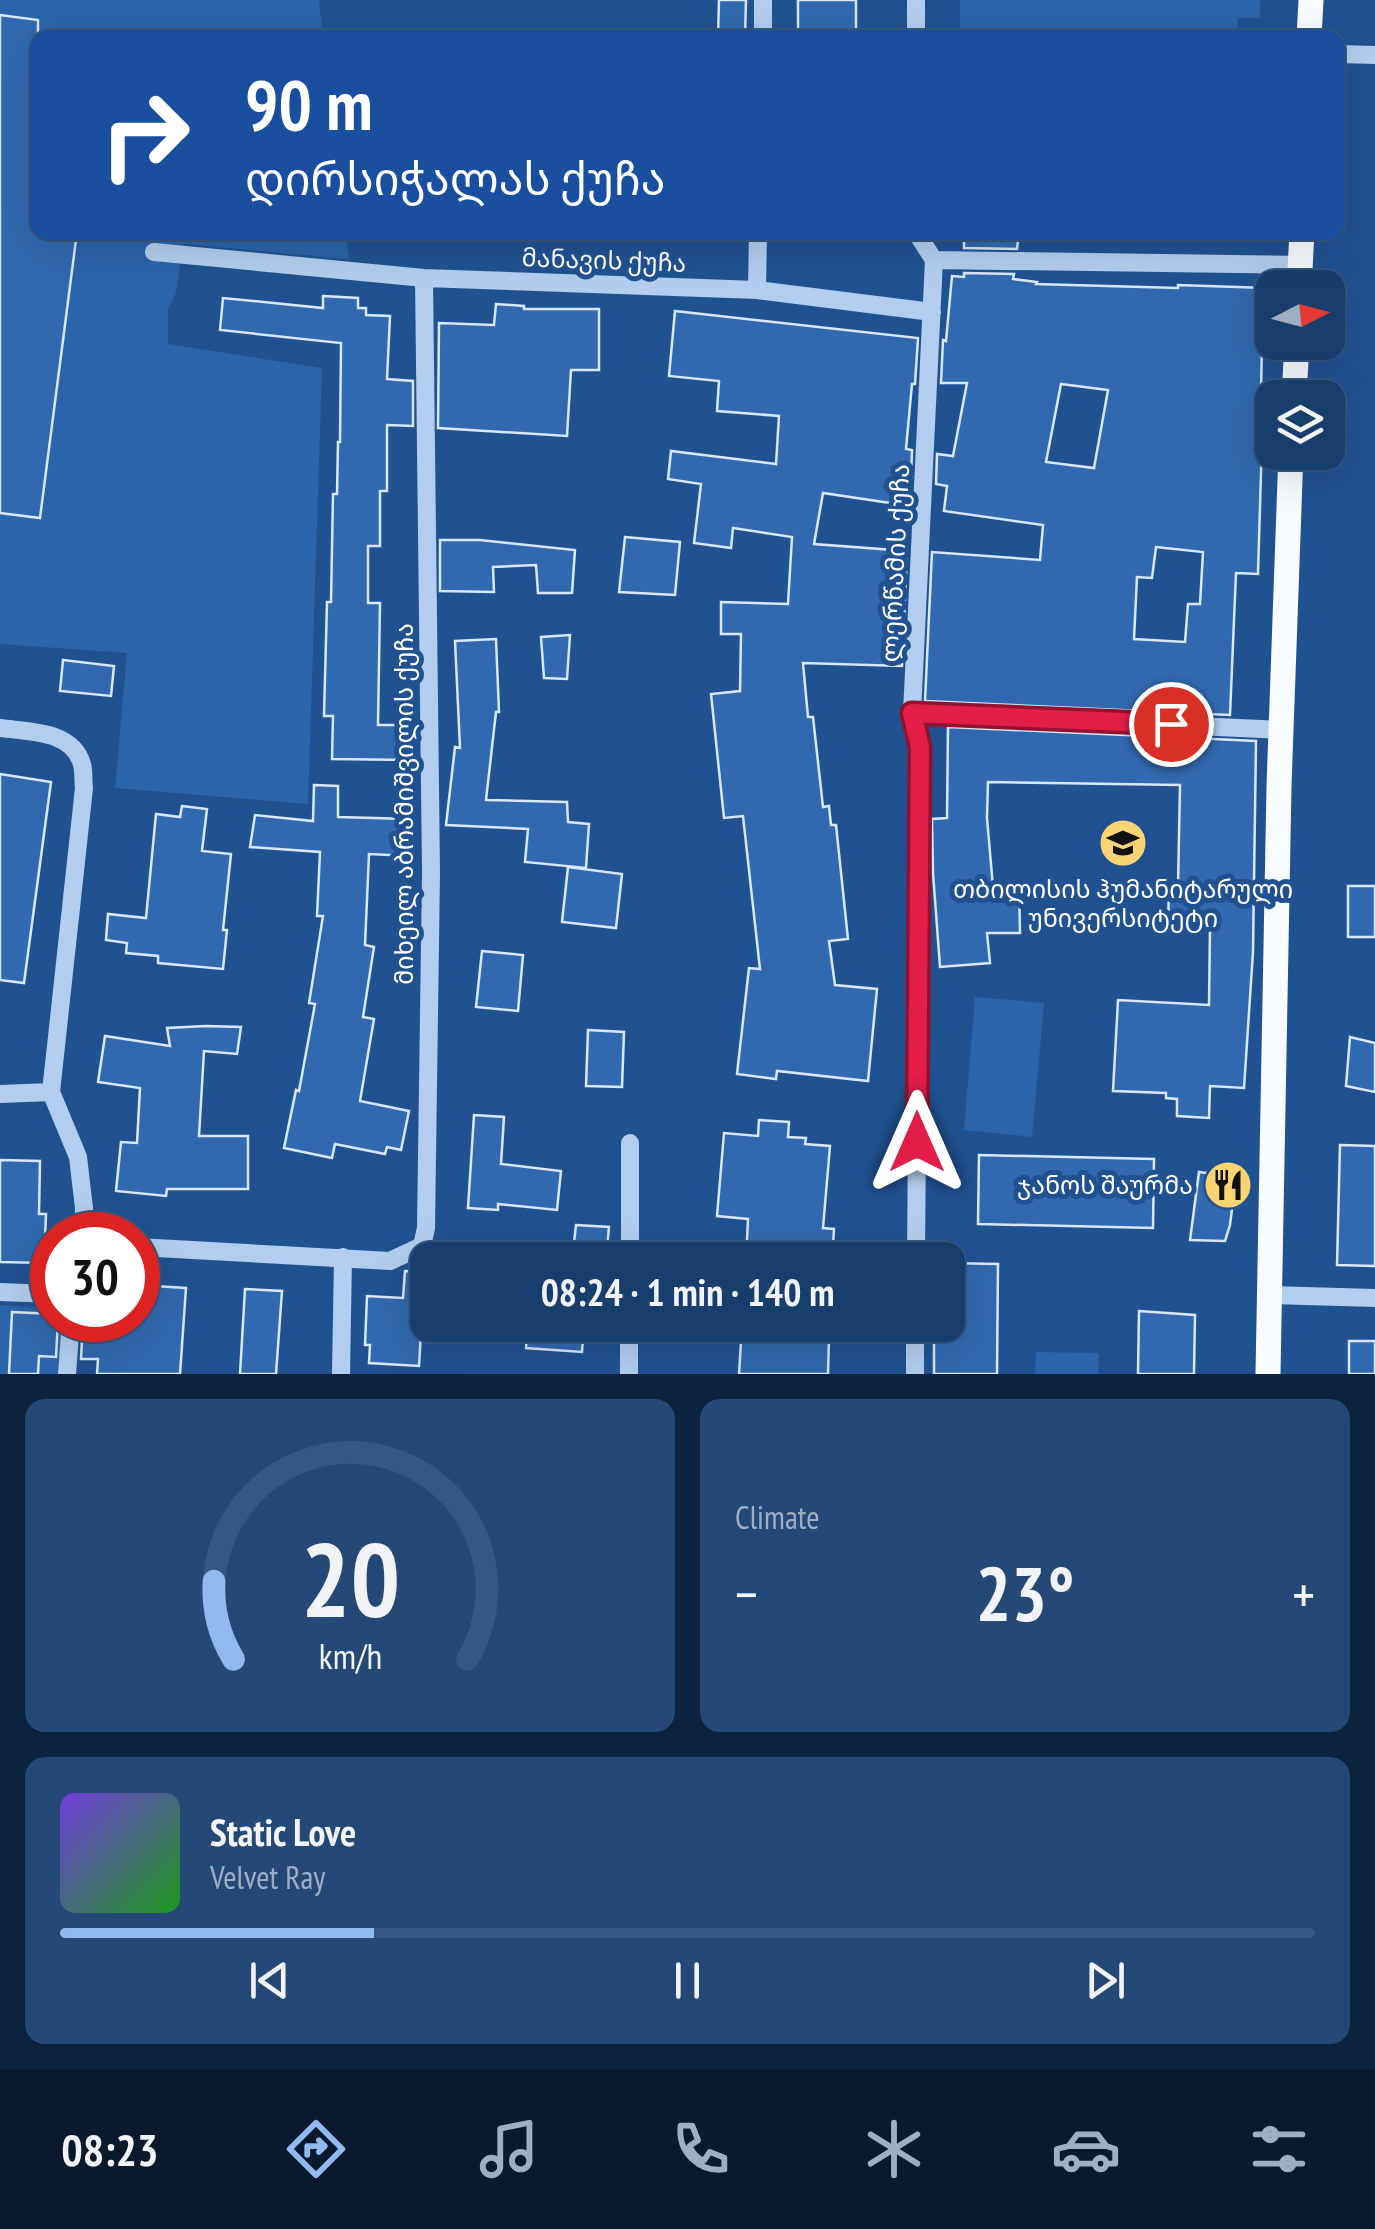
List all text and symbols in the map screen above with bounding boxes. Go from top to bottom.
text: 90 m [245,59,373,149]
icon: right [80,70,210,200]
text: დირსიჭალას ქუჩა [245,149,665,207]
street label: მანავის ქუჩა [521,241,687,279]
north arrow [1255,270,1345,360]
map controls [1255,270,1345,470]
button: layers [1255,380,1345,470]
street label: ლერწამის ქუჩა [874,463,916,663]
street label: მიხეილ აბრამიშვილის ქუჩა [388,623,420,985]
pin [1129,682,1214,767]
icon: arrive [1144,697,1199,752]
school or university icon: თბილისის ჰუმანიტარული უნივერსიტეტი [1097,817,1149,869]
place label: თბილისის ჰუმანიტარული უნივერსიტეტი [953,873,1293,934]
position arrow [865,1090,969,1194]
restaurant icon: ჯანოს შაურმა [1202,1159,1254,1211]
place label: ჯანოს შაურმა [1017,1169,1193,1201]
speed limit sign: 30 [30,1212,160,1342]
text: 08:24 · 1 min · 140 m [541,1267,834,1316]
text: Climate [735,1496,819,1538]
text: 20 [300,1511,400,1646]
text: 23° [975,1545,1075,1642]
text: − [735,1558,758,1629]
text: + [1292,1558,1315,1629]
text: km/h [318,1633,382,1679]
text: Static Love [210,1807,356,1856]
text: Velvet Ray [210,1856,325,1898]
icon: previous [242,1953,297,2008]
icon: pause [660,1953,715,2008]
icon: next [1078,1953,1133,2008]
icon: directions [281,2114,351,2184]
icon: music [474,2114,544,2184]
icon: phone [666,2114,736,2184]
icon: climate [859,2114,929,2184]
icon: car [1051,2114,1121,2184]
icon: filters [1244,2114,1314,2184]
text: 08:23 [61,2120,159,2178]

